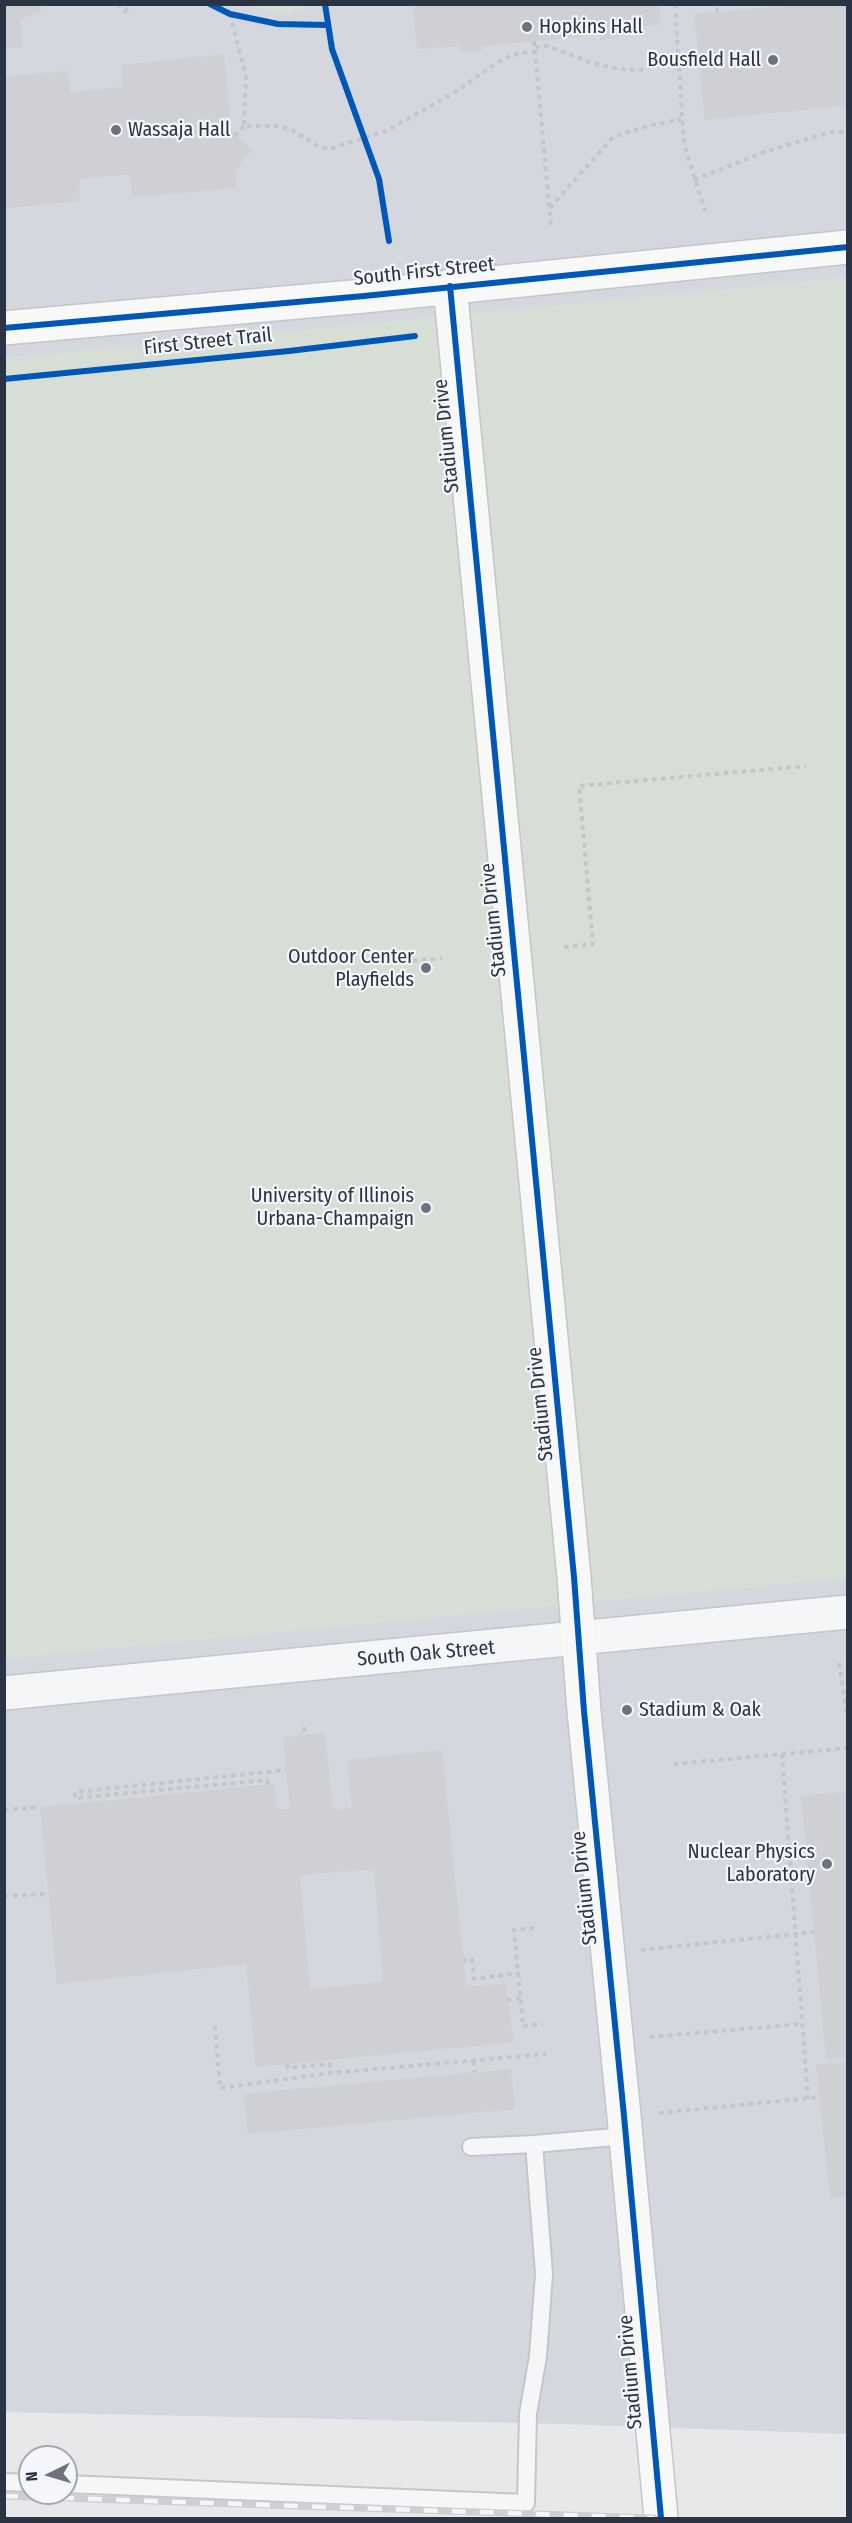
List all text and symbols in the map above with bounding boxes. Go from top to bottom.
place label: Hopkins Hall [539,15,643,39]
marker: Hopkins Hall [520,20,534,34]
place label: Bousfield Hall [647,48,761,72]
marker: Bousfield Hall [766,53,780,67]
place label: Wassaja Hall [128,118,230,142]
marker: Wassaja Hall [109,123,123,137]
street label: South First Street [352,253,496,291]
street label: First Street Trail [143,323,273,361]
street label: Stadium Drive [429,378,465,494]
street label: Stadium Drive [476,862,512,978]
place label: Outdoor Center Playfields [288,945,414,992]
marker: Outdoor Center Playfields [419,961,433,975]
place label: University of Illinois Urbana-Champaign [251,1184,414,1231]
marker: University of Illinois Urbana-Champaign [419,1201,433,1215]
street label: Stadium Drive [523,1346,559,1462]
street label: South Oak Street [356,1636,496,1672]
place label: Stadium & Oak [639,1698,761,1722]
marker: Stadium & Oak [620,1703,634,1717]
street label: Stadium Drive [567,1830,603,1946]
place label: Nuclear Physics Laboratory [688,1840,815,1887]
marker: Nuclear Physics Laboratory [820,1857,834,1871]
street label: Stadium Drive [614,2314,648,2430]
north arrow [18,2445,78,2505]
text: N [22,2471,41,2482]

